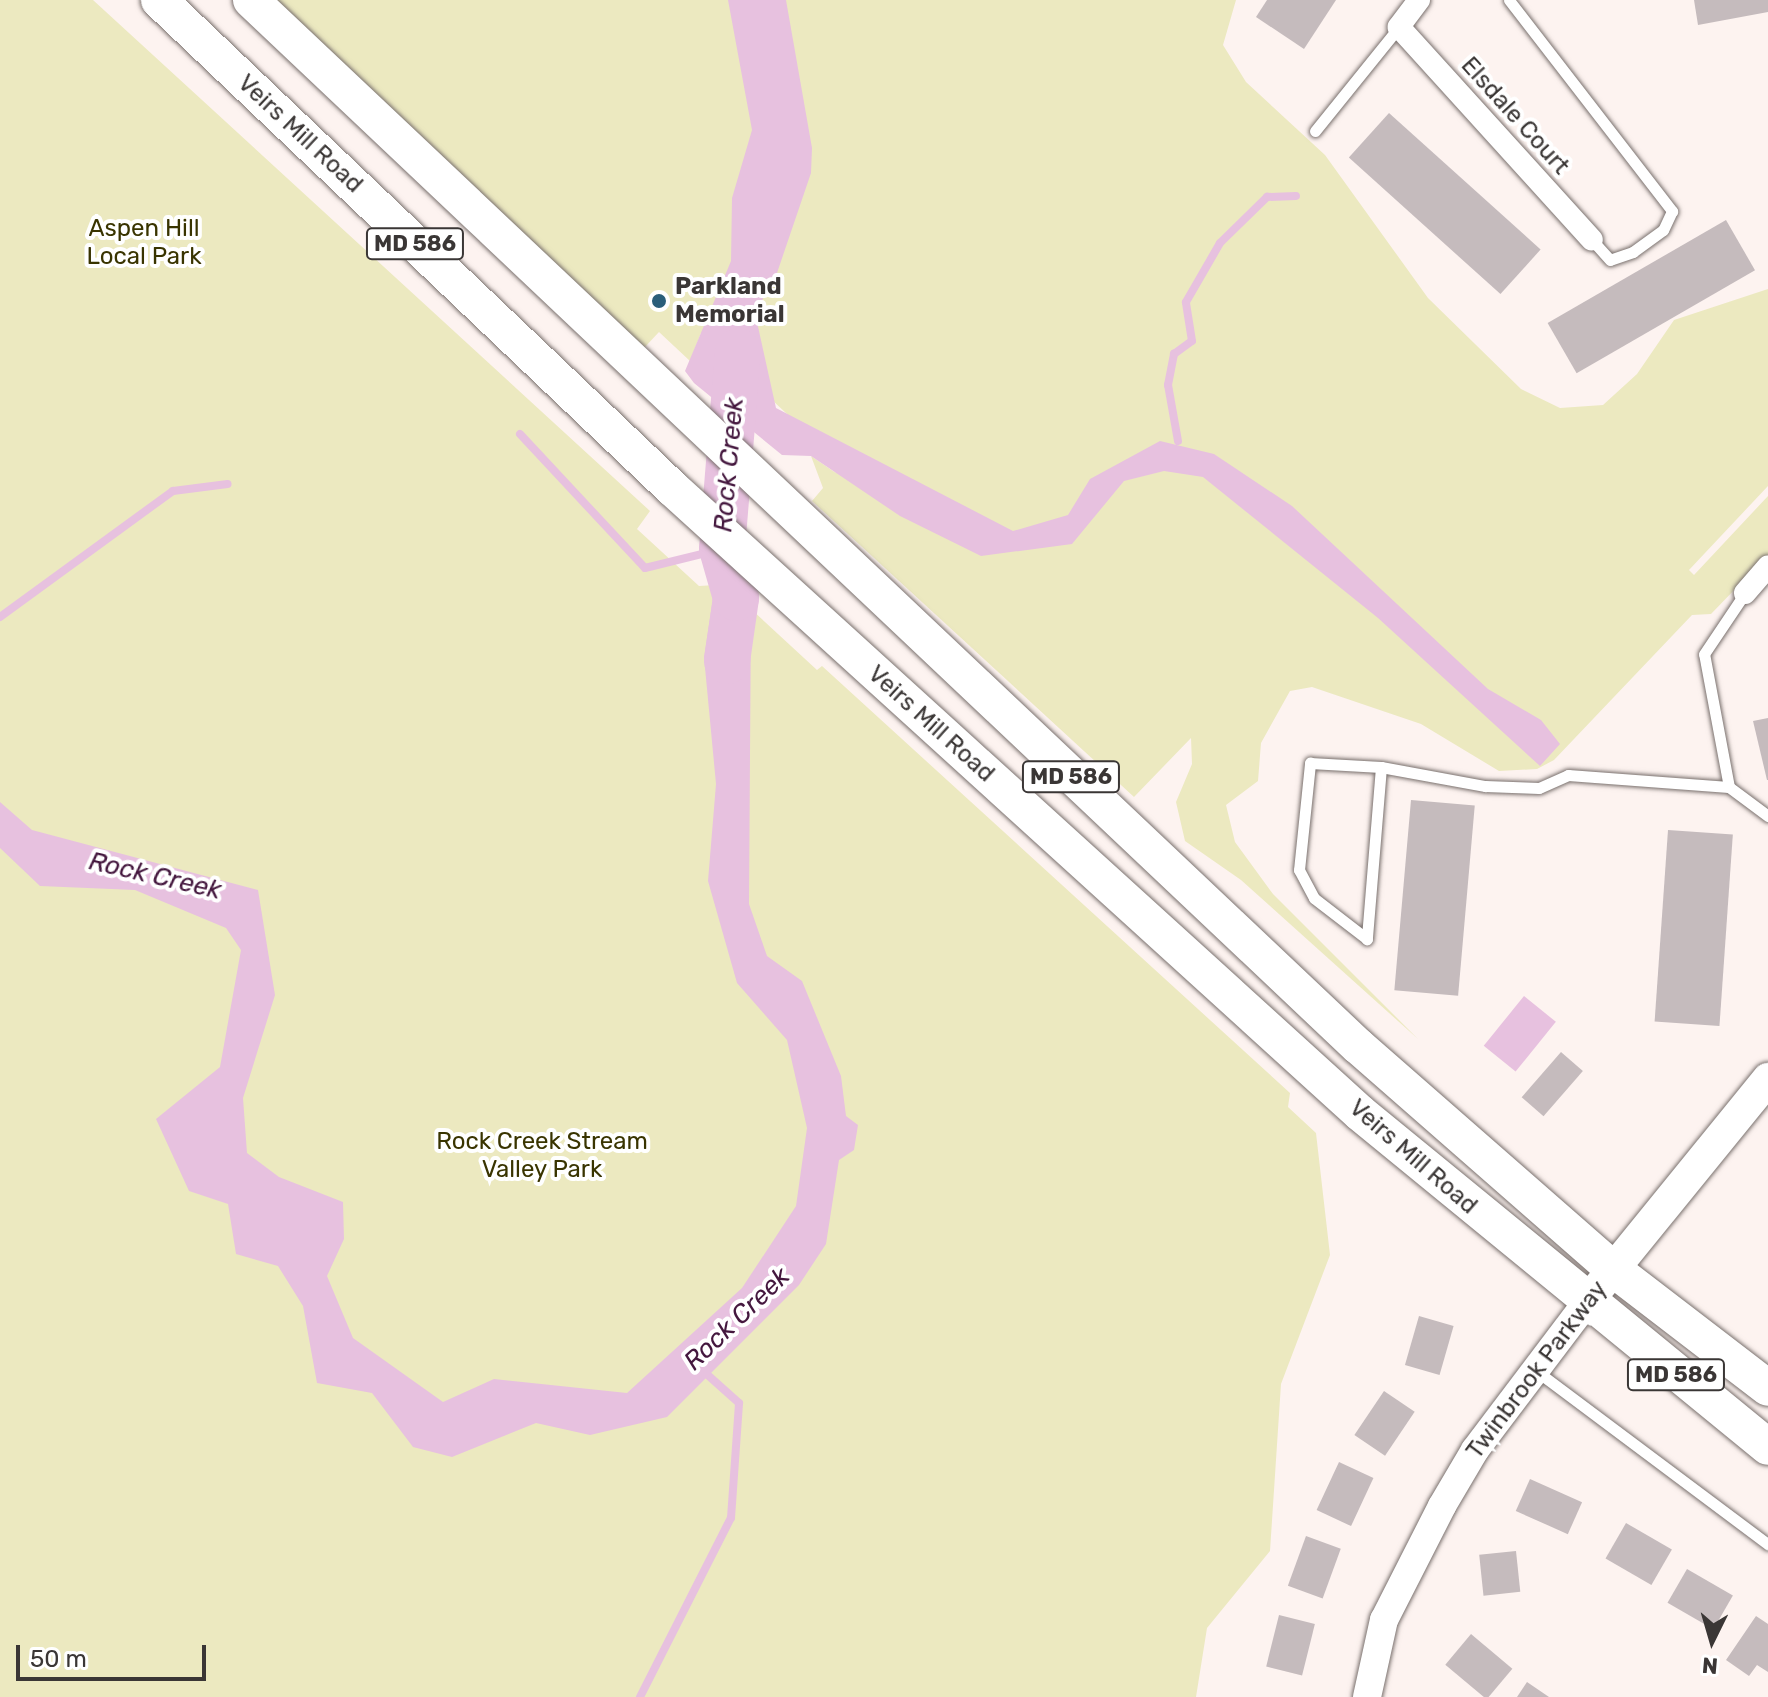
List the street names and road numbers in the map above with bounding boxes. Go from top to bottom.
street label: Elsdale Court [1455,51,1575,181]
street label: Veirs Mill Road [232,69,368,199]
road number: MD 586 [365,226,465,262]
street label: Veirs Mill Road [862,660,1000,788]
road number: MD 586 [1021,759,1121,795]
street label: Veirs Mill Road [1343,1094,1483,1220]
street label: Twinbrook Parkway [1461,1275,1613,1465]
road number: MD 586 [1626,1357,1726,1393]

